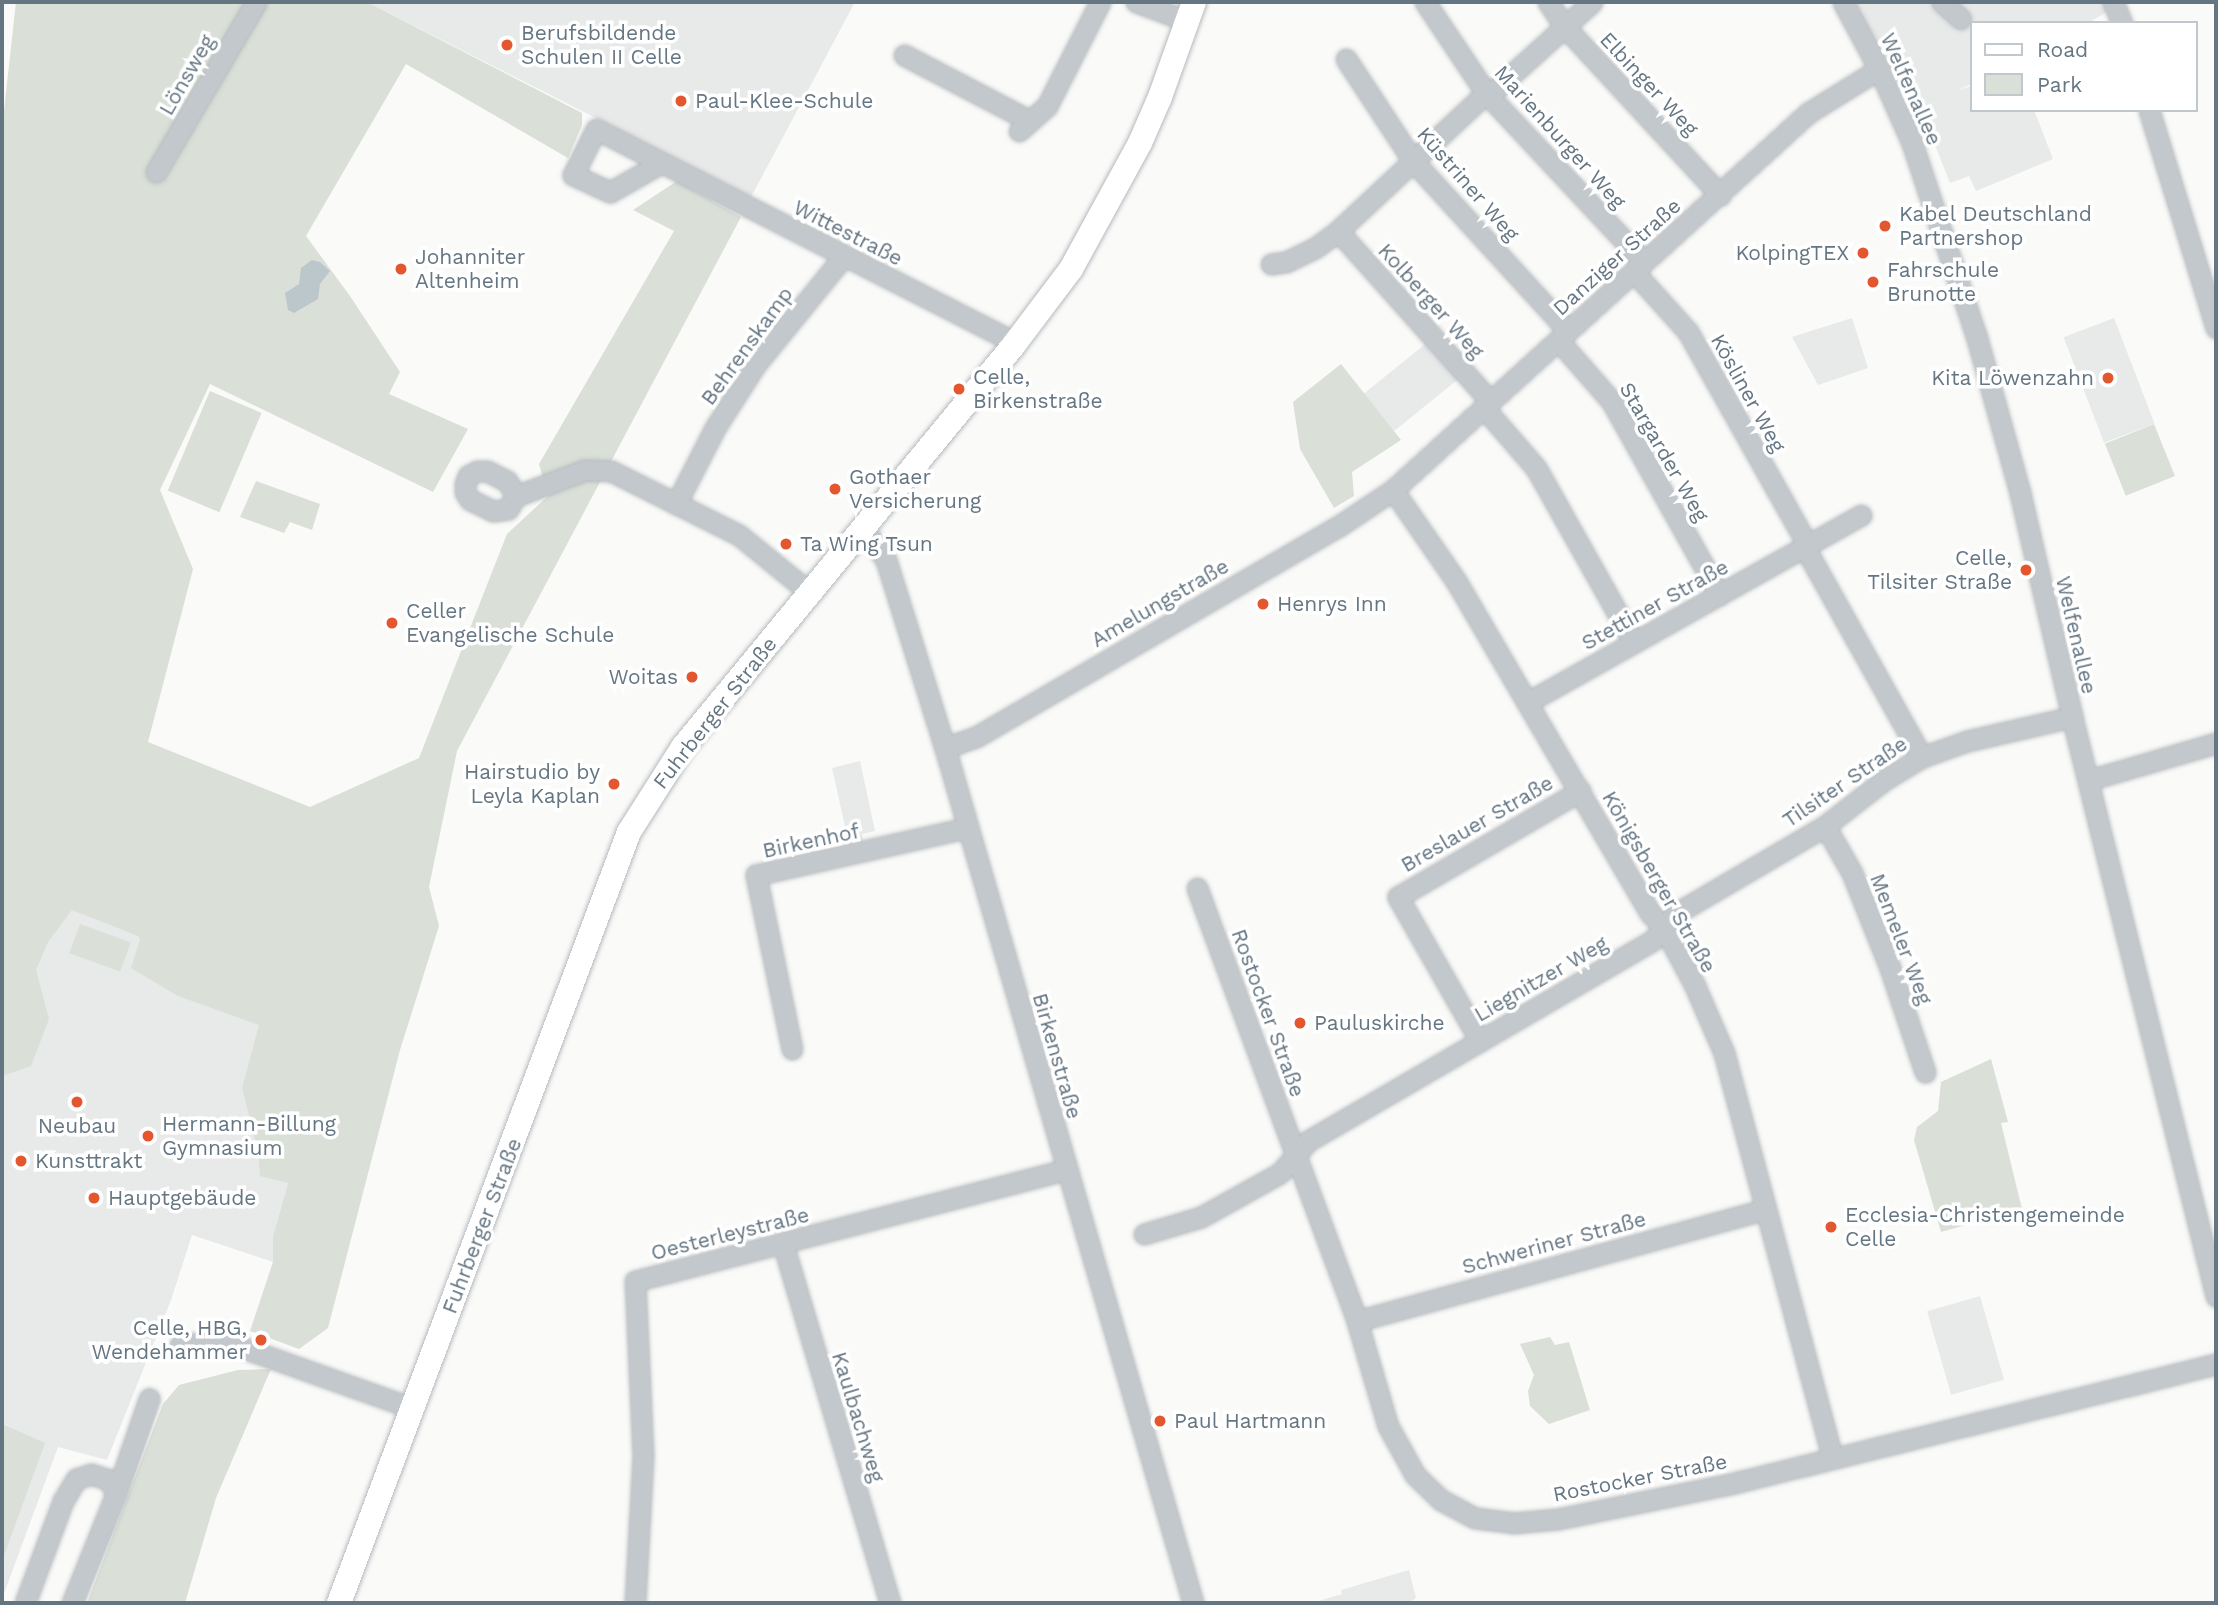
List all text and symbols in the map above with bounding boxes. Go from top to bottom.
place label: Berufsbildende Schulen II Celle [521,20,682,70]
legend [1969,21,2197,112]
street label: Elbinger Weg [1594,27,1704,141]
street label: Welfenallee [1875,29,1947,149]
street label: Lönsweg [154,30,220,120]
marker: Berufsbildende Schulen II Celle [499,37,515,53]
text: Road [2037,37,2088,62]
street label: Marienburger Weg [1489,60,1631,214]
text: Park [2037,72,2082,97]
place label: Paul-Klee-Schule [695,88,873,114]
marker: Paul-Klee-Schule [673,93,689,109]
street label: Küstriner Weg [1411,121,1525,247]
street label: Danziger Straße [1548,193,1686,321]
street label: Wittestraße [789,195,907,271]
place label: Kabel Deutschland Partnershop [1899,201,2093,251]
marker: Kabel Deutschland Partnershop [1877,218,1893,234]
street label: Kolberger Weg [1372,238,1490,364]
place label: KolpingTEX [1735,240,1849,266]
place label: Johanniter Altenheim [415,244,525,294]
marker: KolpingTEX [1855,245,1871,261]
place label: Fahrschule Brunotte [1887,257,1999,307]
marker: Johanniter Altenheim [393,261,409,277]
marker: Fahrschule Brunotte [1865,274,1881,290]
street label: Behrenskamp [696,282,798,410]
street label: Kösliner Weg [1705,329,1791,457]
place label: Celle, Birkenstraße [973,364,1103,414]
place label: Kita Löwenzahn [1931,365,2094,391]
marker: Kita Löwenzahn [2100,370,2116,386]
street label: Stargarder Weg [1614,378,1714,526]
marker: Celle, Birkenstraße [951,381,967,397]
place label: Gothaer Versicherung [849,464,981,514]
marker: Gothaer Versicherung [827,481,843,497]
place label: Ta Wing Tsun [800,531,934,557]
marker: Ta Wing Tsun [778,536,794,552]
place label: Celle, Tilsiter Straße [1867,545,2012,595]
street label: Amelungstraße [1087,553,1233,653]
street label: Stettiner Straße [1577,554,1733,656]
marker: Celle, Tilsiter Straße [2018,562,2034,578]
street label: Welfenallee [2050,574,2102,696]
place label: Henrys Inn [1277,591,1387,617]
marker: Henrys Inn [1255,596,1271,612]
place label: Celler Evangelische Schule [406,598,614,648]
marker: Celler Evangelische Schule [384,615,400,631]
street label: Fuhrberger Straße [648,632,782,794]
place label: Woitas [609,664,678,690]
marker: Woitas [684,669,700,685]
street label: Tilsiter Straße [1778,731,1912,833]
place label: Hairstudio by Leyla Kaplan [464,759,600,809]
street label: Breslauer Straße [1396,770,1558,878]
marker: Hairstudio by Leyla Kaplan [606,776,622,792]
street label: Königsberger Straße [1597,786,1721,978]
street label: Birkenhof [760,818,862,864]
street label: Memeler Weg [1864,870,1938,1008]
street label: Rostocker Straße [1226,925,1310,1101]
street label: Liegnitzer Weg [1470,930,1612,1028]
street label: Birkenstraße [1027,990,1087,1122]
place label: Pauluskirche [1314,1010,1445,1036]
marker: Pauluskirche [1292,1015,1308,1031]
marker: Neubau [69,1094,85,1110]
place label: Hermann-Billung Gymnasium [162,1111,336,1161]
place label: Neubau [38,1113,116,1139]
marker: Hermann-Billung Gymnasium [140,1128,156,1144]
street label: Fuhrberger Straße [437,1135,527,1317]
place label: Kunsttrakt [35,1148,142,1174]
marker: Kunsttrakt [13,1153,29,1169]
place label: Hauptgebäude [108,1185,256,1211]
marker: Hauptgebäude [86,1190,102,1206]
street label: Oesterleystraße [648,1202,812,1266]
place label: Ecclesia-Christengemeinde Celle [1845,1202,2125,1252]
street label: Schweriner Straße [1459,1206,1649,1280]
marker: Ecclesia-Christengemeinde Celle [1823,1219,1839,1235]
place label: Celle, HBG, Wendehammer [92,1315,247,1365]
marker: Celle, HBG, Wendehammer [253,1332,269,1348]
street label: Kaulbachweg [826,1349,890,1485]
place label: Paul Hartmann [1174,1408,1327,1434]
marker: Paul Hartmann [1152,1413,1168,1429]
street label: Rostocker Straße [1551,1449,1729,1507]

